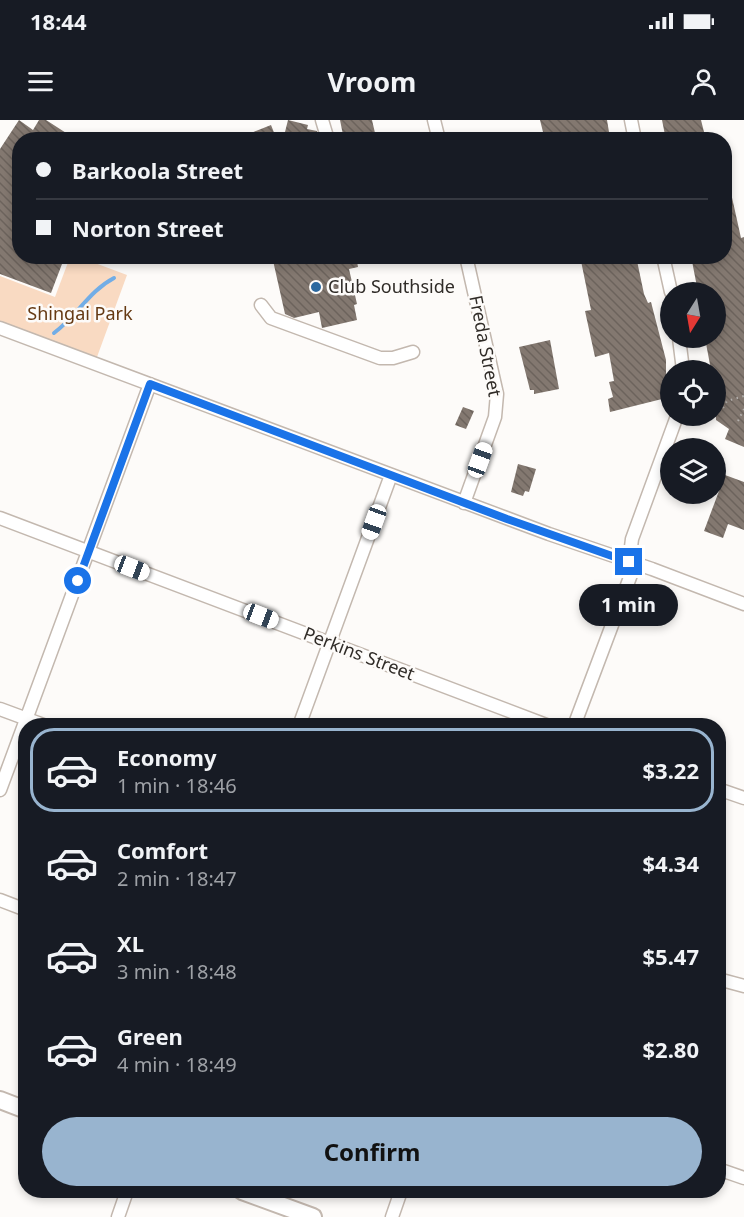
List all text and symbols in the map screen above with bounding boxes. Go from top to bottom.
text: 18:44 [30,6,87,36]
text: Vroom [328,63,416,100]
icon: menu [24,65,57,98]
icon: person [687,65,720,98]
text: Barkoola Street [72,155,243,185]
text: Norton Street [72,213,224,243]
place label: Club Southside [328,274,455,298]
marker: Club Southside [309,280,323,294]
north arrow [660,282,726,348]
map controls [660,282,726,504]
street label: Freda Street [464,293,508,399]
park label: Shingai Park [27,301,133,325]
button: locate [660,360,726,426]
button: layers [660,438,726,504]
car [465,440,495,480]
car [359,502,389,542]
route end [615,548,642,575]
car [112,553,152,583]
route start [64,567,91,594]
callout: 1 min [580,583,678,625]
text: 1 min [601,591,656,618]
car [241,601,281,631]
street label: Perkins Street [300,621,419,685]
text: Economy [117,742,216,772]
icon: car [45,743,99,797]
text: $3.22 [642,755,699,785]
text: 1 min · 18:46 [117,772,237,799]
text: Comfort [117,835,208,865]
icon: car [45,836,99,890]
text: $4.34 [642,848,699,878]
text: 2 min · 18:47 [117,865,237,892]
text: XL [117,928,144,958]
icon: car [45,929,99,983]
text: $5.47 [642,941,699,971]
text: 3 min · 18:48 [117,958,237,985]
text: Green [117,1021,183,1051]
icon: car [45,1022,99,1076]
text: $2.80 [642,1034,699,1064]
text: 4 min · 18:49 [117,1051,237,1078]
button: Confirm [42,1117,702,1186]

